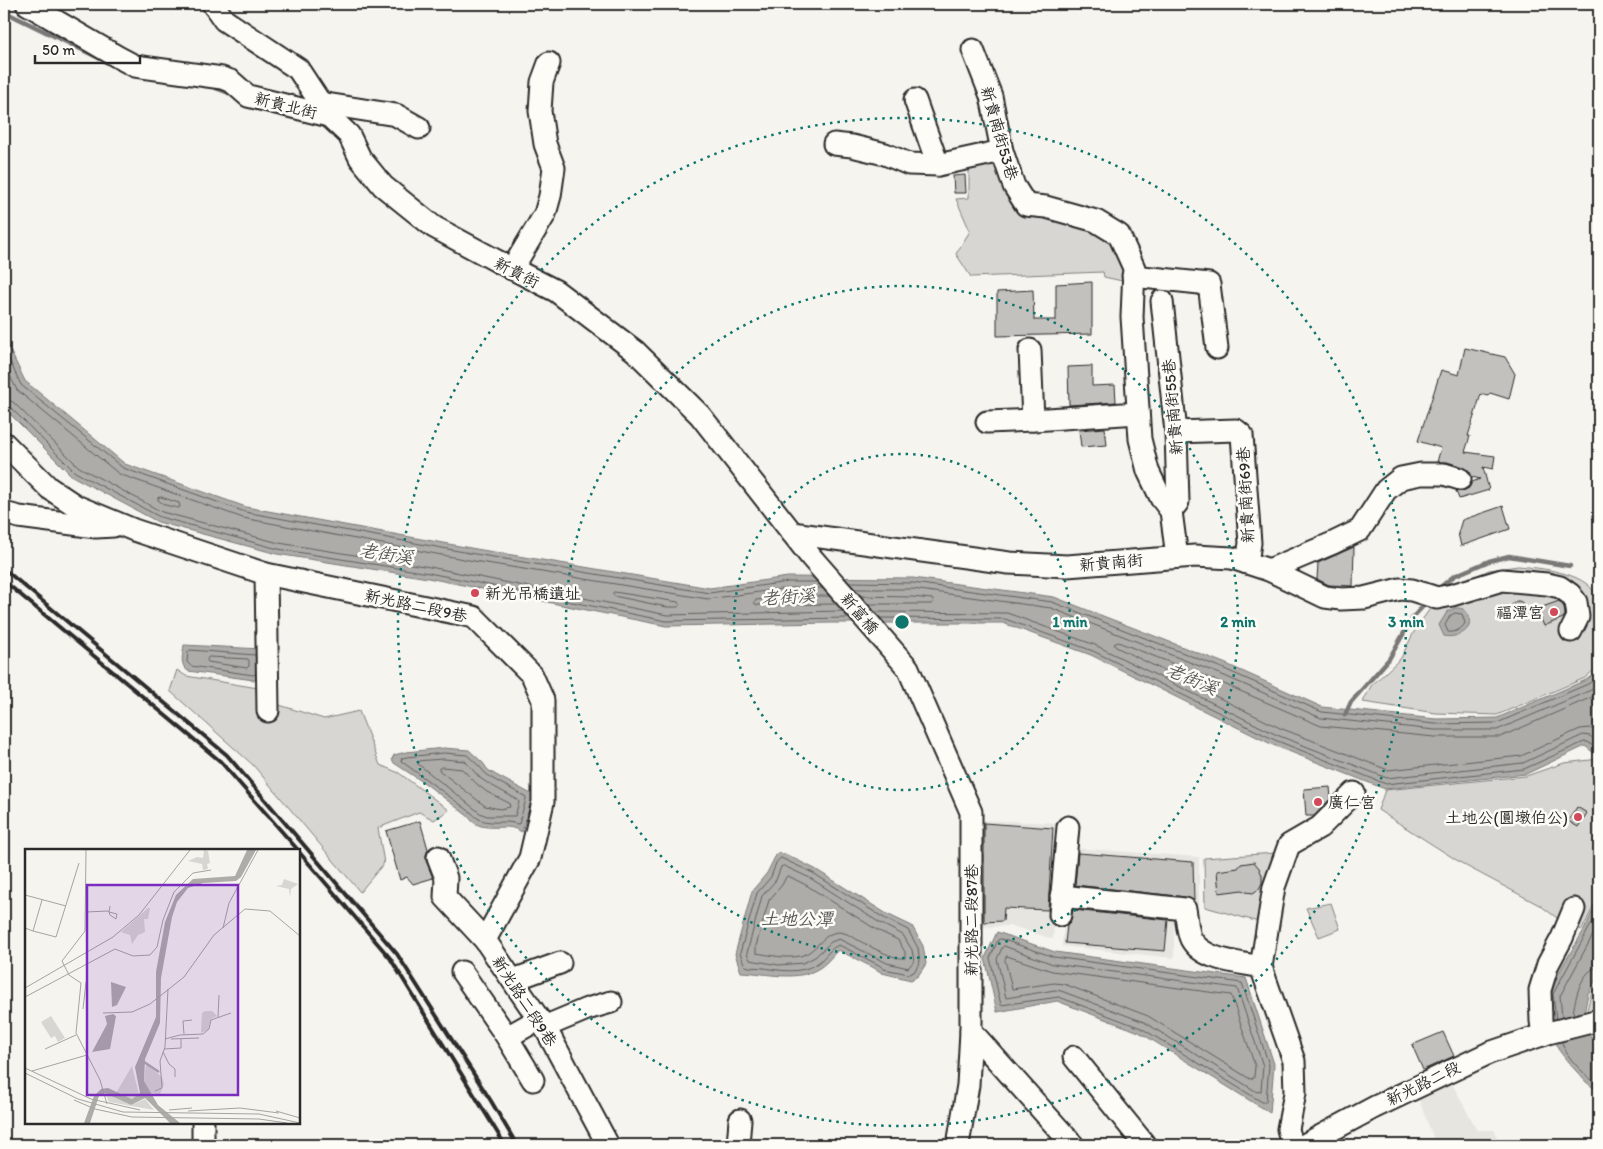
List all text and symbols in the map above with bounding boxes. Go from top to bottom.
scale bar [35,32,140,64]
text: 50 m [42,41,75,59]
street label: 新貴南街53巷 [977,84,1022,182]
street label: 新貴北街 [253,89,319,122]
street label: 新貴街 [491,253,542,292]
street label: 新貴南街55巷 [1159,358,1186,456]
street label: 新貴南街69巷 [1233,446,1258,544]
water label: 老街溪 [358,539,415,569]
street label: 新貴南街 [1078,550,1144,575]
place label: 新光吊橋遺址 [485,584,581,603]
water label: 老街溪 [760,584,817,610]
street label: 新光路二段9巷 [363,585,469,626]
marker: 新光吊橋遺址 [469,587,481,599]
street label: 新富橋 [837,589,883,638]
place label: 福潭宮 [1496,603,1544,622]
marker: 福潭宮 [1548,606,1560,618]
centre of rings [893,613,911,631]
text: 1 min [1053,613,1088,631]
text: 2 min [1220,613,1257,631]
text: 3 min [1388,613,1425,631]
water label: 老街溪 [1163,658,1222,700]
place label: 廣仁宮 [1328,793,1376,812]
marker: 廣仁宮 [1312,796,1324,808]
place label: 土地公(圓墩伯公) [1446,808,1568,827]
marker: 土地公(圓墩伯公) [1572,811,1584,823]
inset map [25,849,300,1124]
street label: 新光路二段87巷 [962,864,981,976]
water label: 土地公潭 [761,908,835,930]
street label: 新光路二段9巷 [488,952,561,1050]
street label: 新光路二段 [1383,1057,1463,1110]

